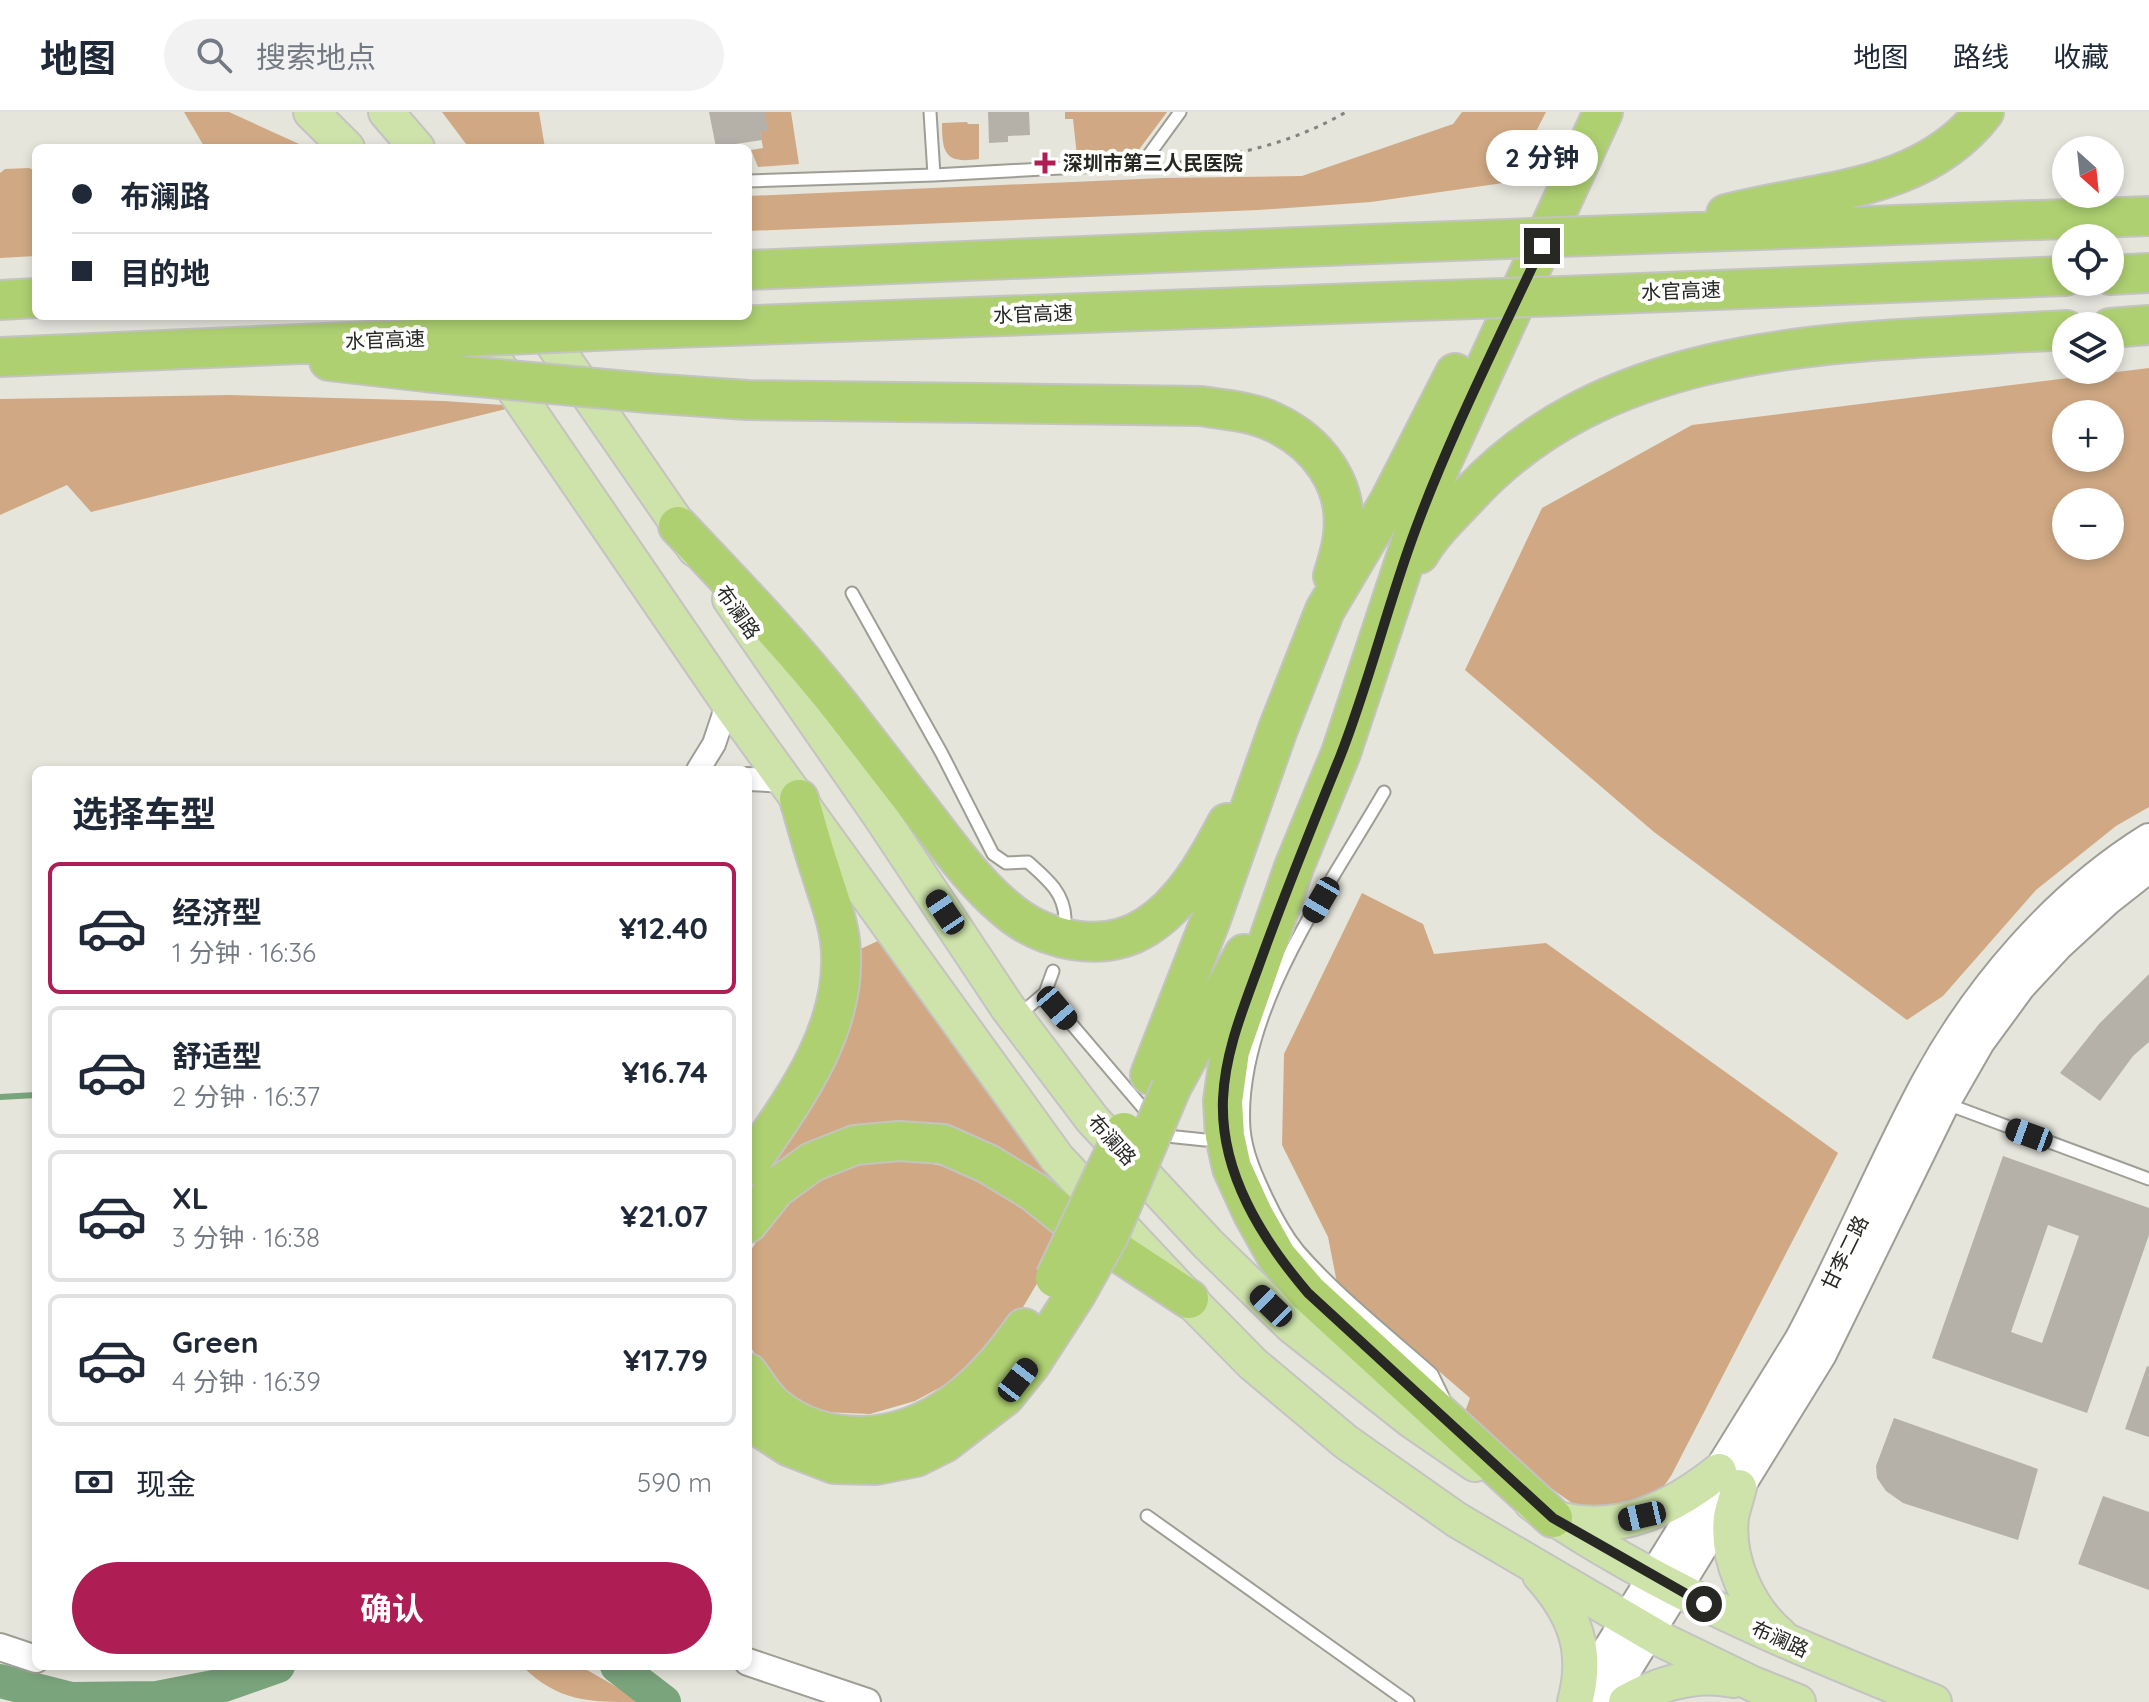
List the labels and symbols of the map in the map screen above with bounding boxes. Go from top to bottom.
callout: 2 分钟 [1486,130,1598,186]
north arrow [2052,136,2124,208]
place label: 深圳市第三人民医院 [1063,150,1243,175]
marker: 深圳市第三人民医院 [1034,152,1056,174]
route end [1524,228,1560,264]
street label: 水官高速 [1641,277,1721,304]
street label: 水官高速 [993,300,1073,327]
street label: 水官高速 [345,326,425,353]
street label: 布澜路 [711,580,766,643]
car [1299,873,1343,927]
car [922,885,968,939]
car [1032,982,1082,1034]
street label: 布澜路 [1083,1109,1142,1170]
car [2002,1116,2056,1154]
street label: 甘李二路 [1816,1211,1873,1294]
car [1245,1281,1297,1331]
car [994,1354,1042,1406]
car [1616,1499,1668,1533]
route start [1686,1586,1722,1622]
street label: 布澜路 [1748,1615,1813,1662]

